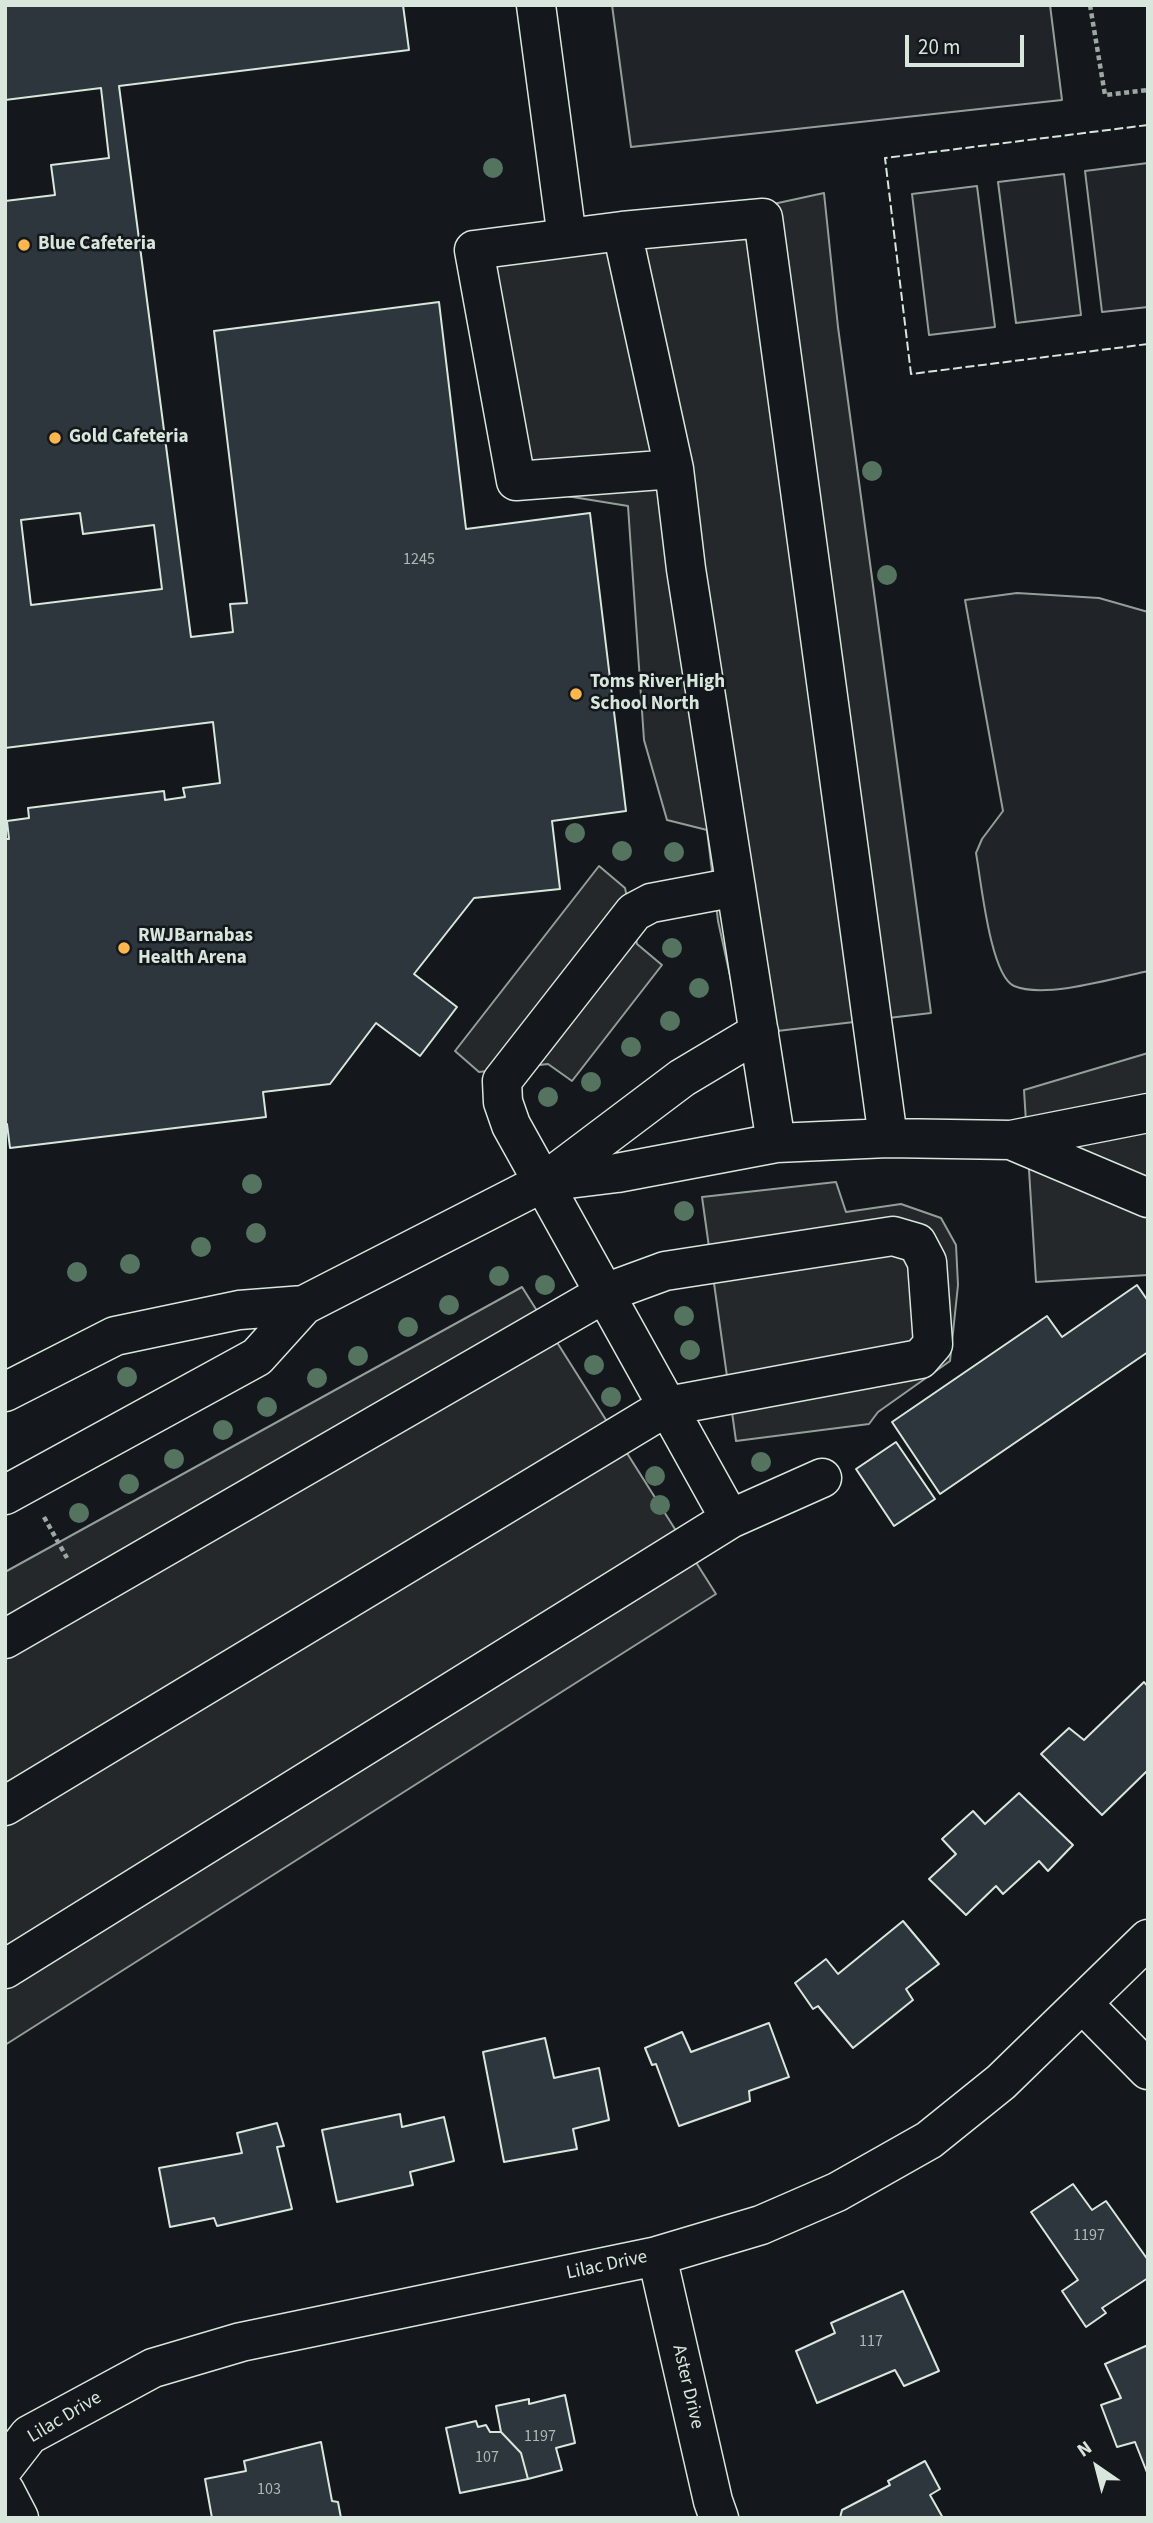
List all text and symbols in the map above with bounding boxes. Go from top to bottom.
scale bar [908,21,1027,65]
text: 20 m [918,32,960,62]
place label: Blue Cafeteria [38,234,156,256]
marker: Blue Cafeteria [16,237,32,253]
place label: Gold Cafeteria [69,427,188,449]
marker: Gold Cafeteria [47,430,63,446]
house number: 1245 [403,550,435,570]
place label: Toms River High School North [590,672,725,716]
marker: Toms River High School North [568,686,584,702]
place label: RWJBarnabas Health Arena [138,926,253,970]
marker: RWJBarnabas Health Arena [116,940,132,956]
house number: 1197 [1073,2226,1105,2246]
street label: Lilac Drive [565,2246,649,2286]
house number: 117 [859,2332,883,2352]
street label: Aster Drive [666,2343,708,2431]
street label: Lilac Drive [24,2387,106,2449]
house number: 1197 [524,2427,556,2447]
north arrow [1062,2432,1132,2502]
text: N [1072,2435,1098,2464]
house number: 107 [475,2448,499,2468]
house number: 103 [257,2480,281,2500]

